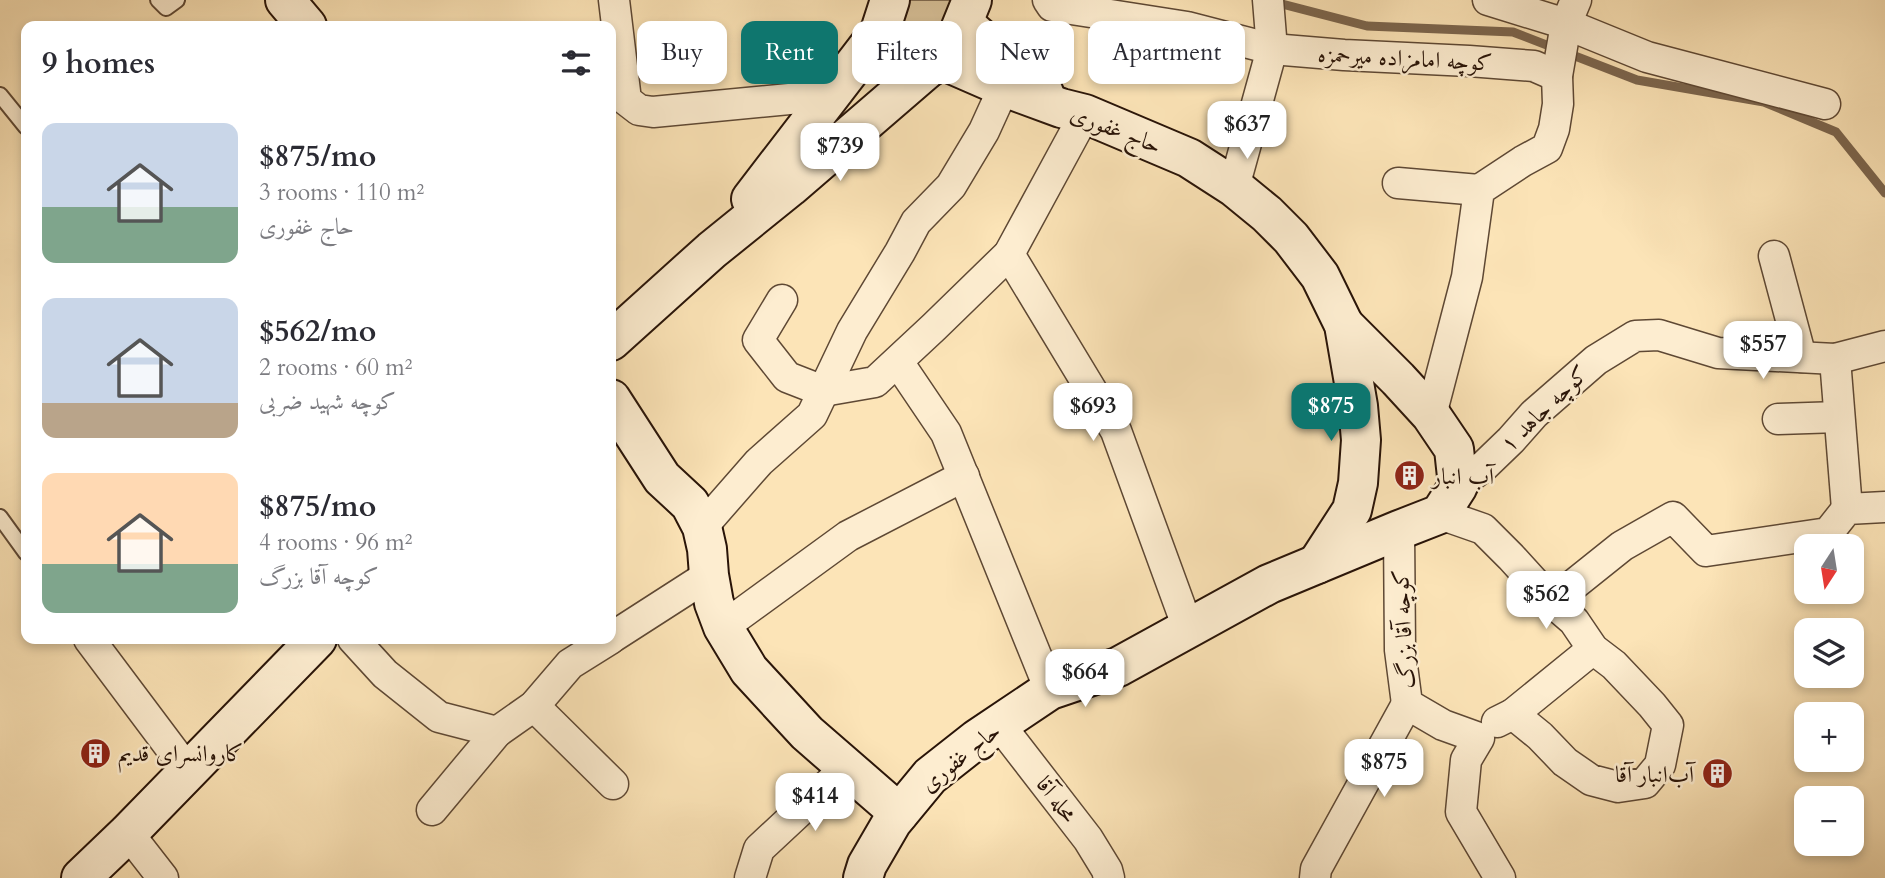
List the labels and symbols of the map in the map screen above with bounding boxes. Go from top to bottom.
street label: کوچه امامزاده میرحمزه [1317,38,1493,79]
street label: حاج غفوری [1064,98,1166,166]
pin: $637 [1206,102,1288,161]
pin: $739 [799,124,881,183]
pin: $557 [1722,322,1804,381]
street label: کوچه جاهد ۱ [1493,358,1595,458]
pin: $693 [1052,384,1134,443]
pin: $875 [1290,384,1372,443]
building icon: آب انبار [1392,459,1426,493]
place label: آب انبار [1430,461,1497,492]
north arrow [1794,534,1864,604]
street label: کوچه آقا بزرگ [1385,568,1422,689]
pin: $562 [1505,572,1587,631]
pin: $664 [1044,650,1126,709]
street label: حاج غفوری [914,715,1010,803]
building icon: کاروانسرای قدیم [78,736,112,770]
place label: کاروانسرای قدیم [118,738,244,773]
pin: $875 [1343,740,1425,799]
building icon: آب‌انبار آقا [1700,757,1734,791]
place label: آب‌انبار آقا [1615,759,1697,790]
street label: محله آقا [1029,770,1084,829]
pin: $414 [774,774,856,833]

